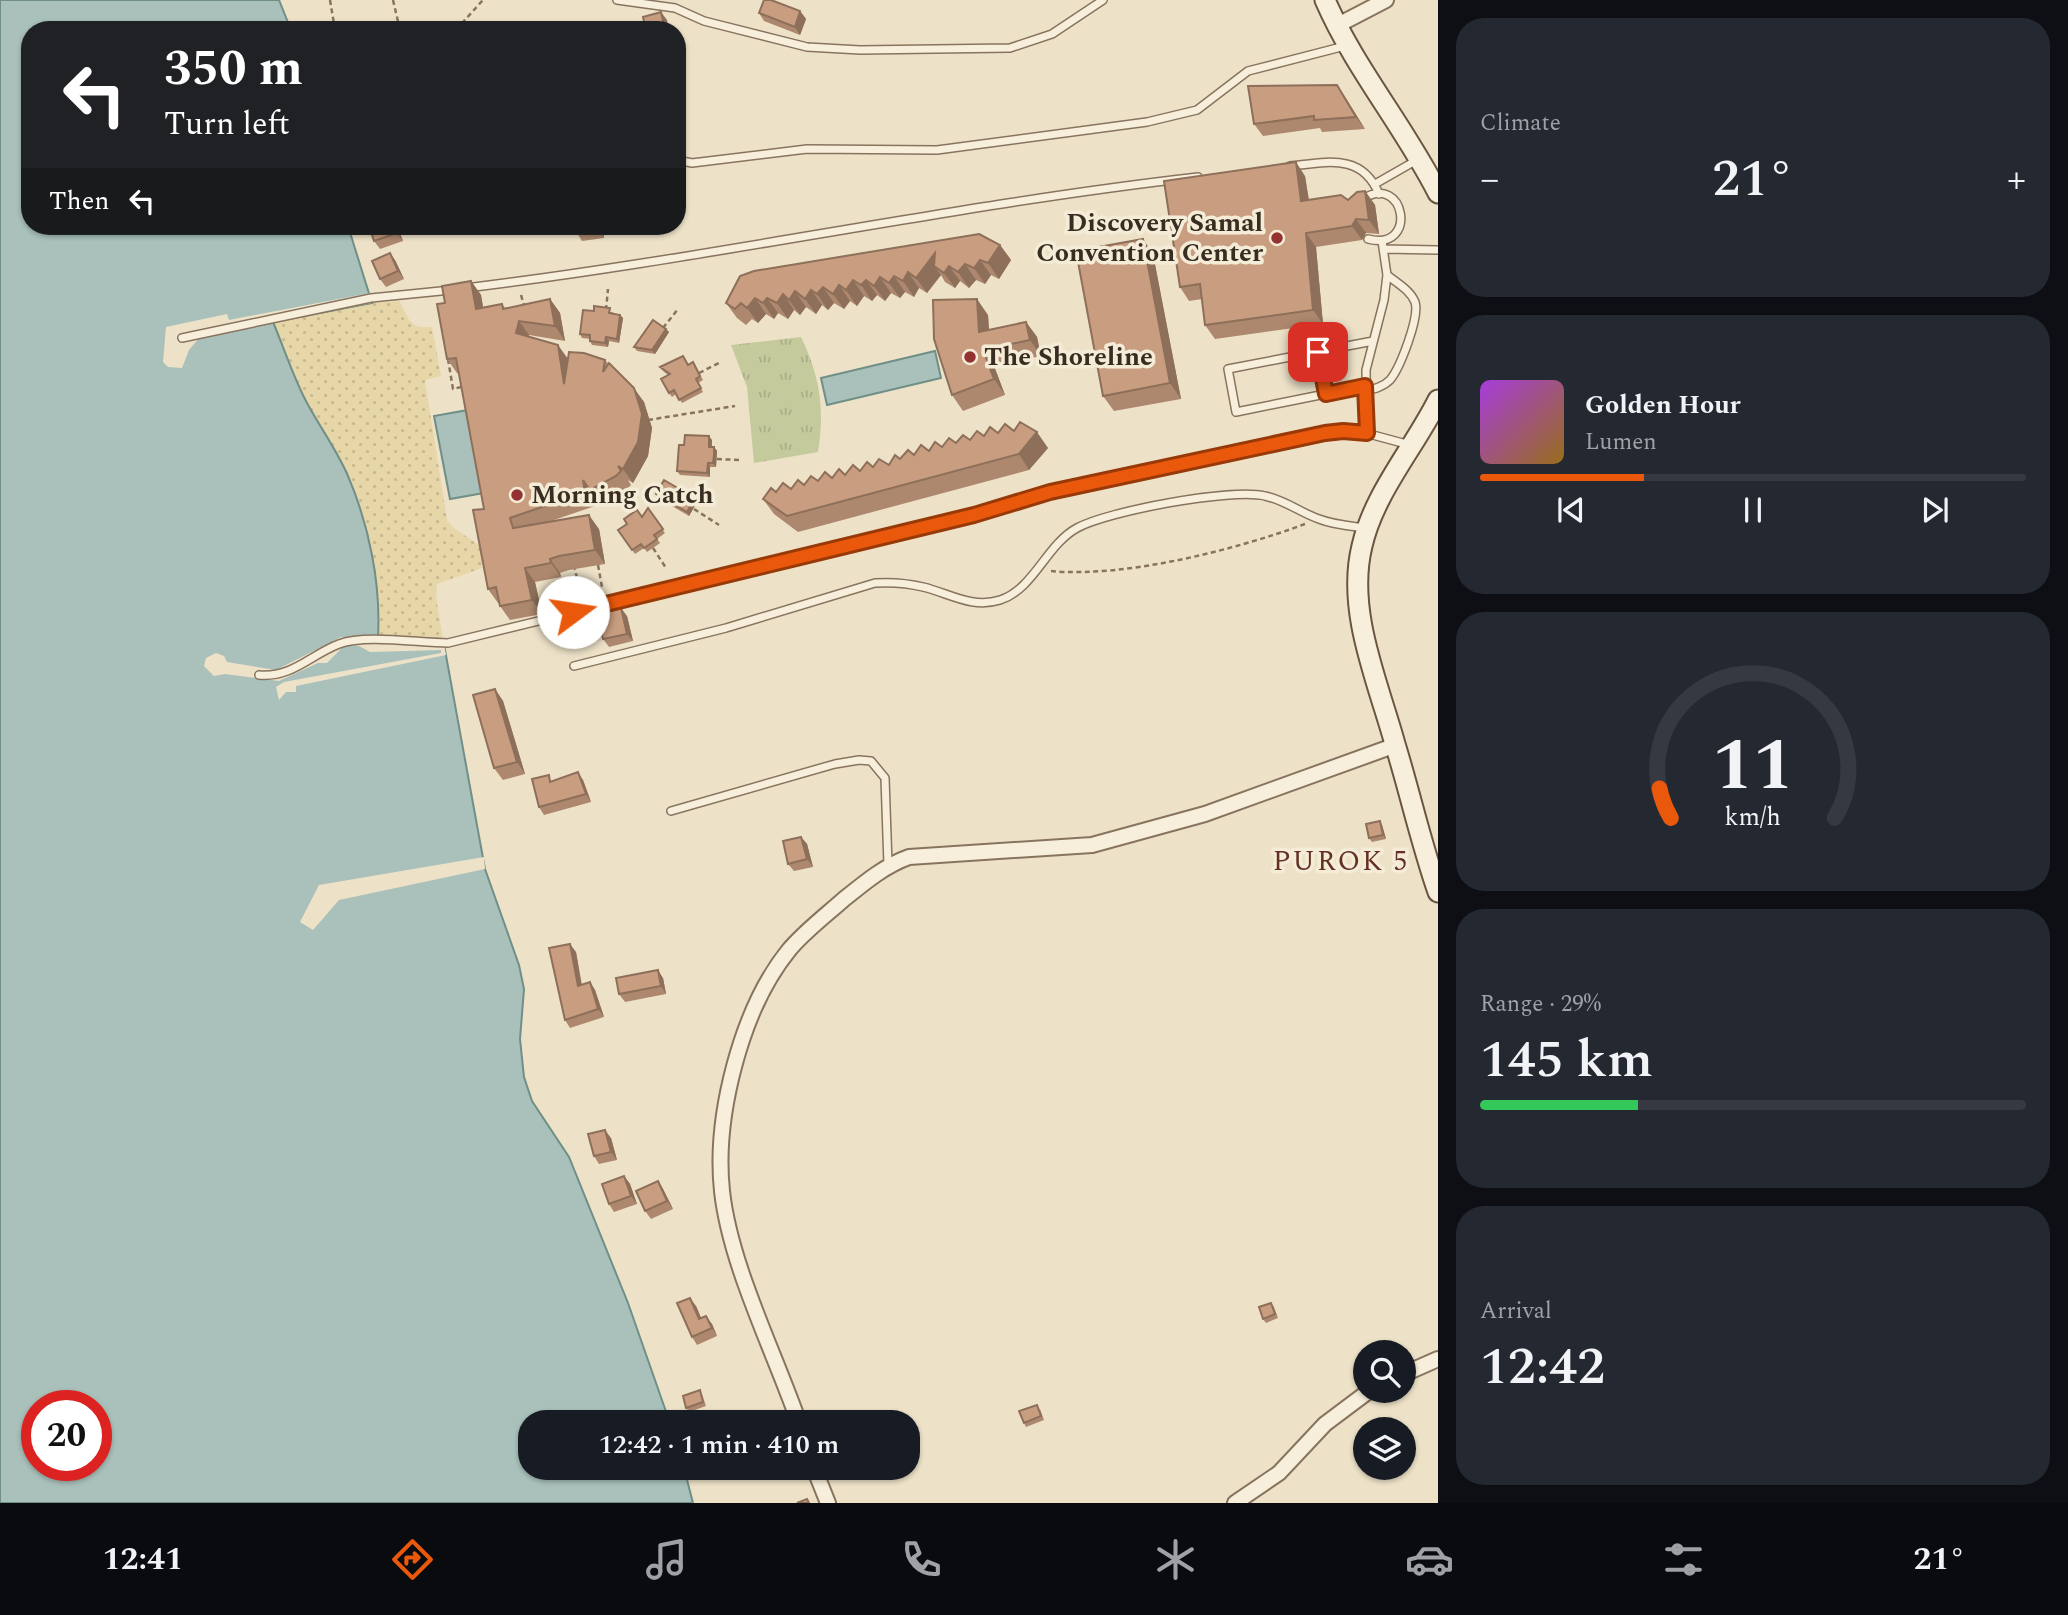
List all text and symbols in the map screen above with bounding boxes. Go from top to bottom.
text: 350 m [164,32,303,107]
icon: left [49,49,140,140]
text: Turn left [164,100,290,149]
text: Climate [1480,106,1561,141]
text: 21° [1712,140,1794,219]
text: − [1480,151,1499,209]
text: + [2007,151,2026,209]
text: Then [49,181,109,221]
icon: left [123,182,161,220]
place label: Discovery Samal Convention Center [1036,203,1264,273]
marker: Discovery Samal Convention Center [1269,230,1285,246]
pin [1288,322,1348,382]
icon: arrive [1299,333,1337,371]
place label: The Shoreline [984,337,1153,377]
marker: The Shoreline [962,349,978,365]
text: Golden Hour [1585,385,1741,425]
text: Lumen [1585,425,1657,460]
place label: Morning Catch [531,475,714,515]
marker: Morning Catch [509,487,525,503]
icon: previous [1552,491,1590,529]
icon: pause [1734,491,1772,529]
icon: next [1916,491,1954,529]
position arrow [536,575,610,649]
text: 11 [1712,711,1794,822]
text: km/h [1725,798,1781,836]
district label: PUROK 5 [1273,840,1409,883]
text: Range · 29% [1480,987,1601,1022]
text: 145 km [1480,1021,1653,1100]
text: Arrival [1480,1294,1552,1329]
text: 12:42 [1480,1328,1605,1407]
map controls [1353,1340,1416,1480]
button: search [1353,1340,1416,1403]
speed limit sign: 20 [21,1390,112,1481]
button: layers [1353,1417,1416,1480]
text: 12:42 · 1 min · 410 m [599,1425,839,1465]
text: 12:41 [103,1535,183,1584]
icon: directions [388,1535,437,1584]
icon: music [642,1535,691,1584]
icon: phone [897,1535,946,1584]
icon: climate [1151,1535,1200,1584]
icon: car [1405,1535,1454,1584]
icon: filters [1659,1535,1708,1584]
text: 21° [1913,1535,1965,1584]

